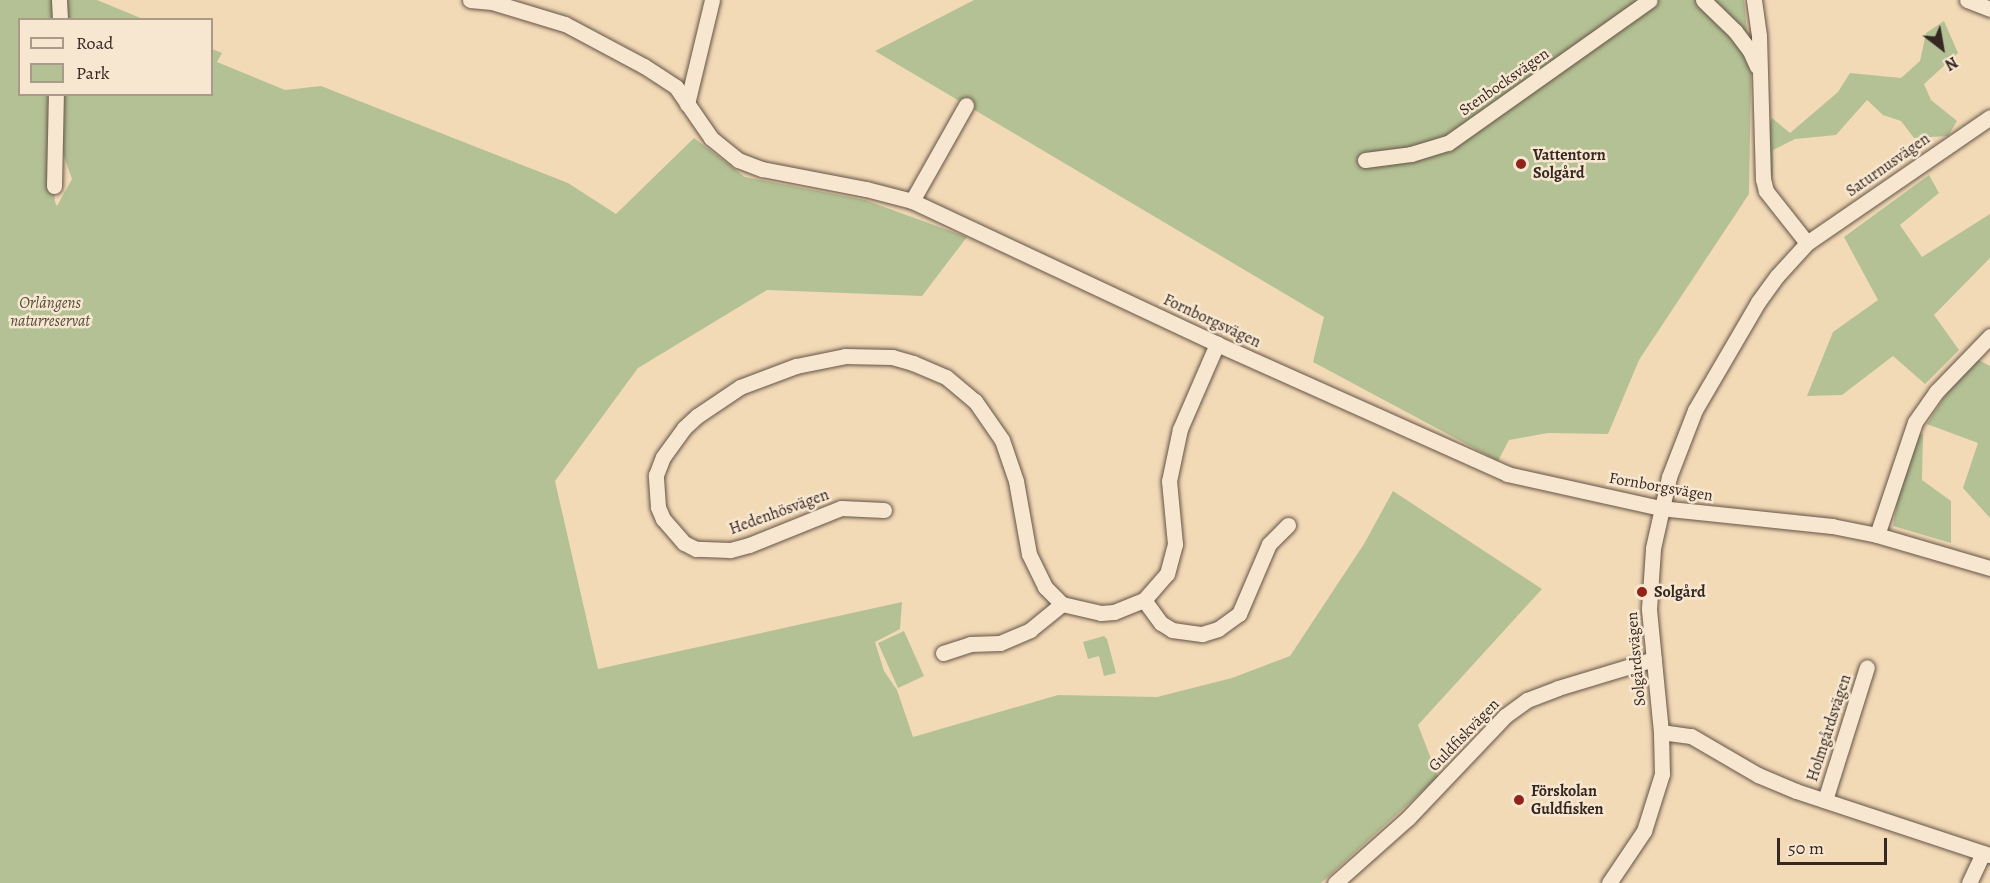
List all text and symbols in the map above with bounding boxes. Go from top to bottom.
legend [18,18,213,96]
north arrow [1912,18,1972,78]
text: Road [76,31,113,55]
street label: Stenbocksvägen [1455,44,1553,120]
text: N [1941,51,1962,76]
text: Park [76,61,110,85]
street label: Saturnusvägen [1842,129,1934,201]
place label: Vattentorn Solgård [1533,145,1606,183]
marker: Vattentorn Solgård [1514,157,1528,171]
street label: Fornborgsvägen [1160,290,1264,352]
park label: Orlångens naturreservat [10,293,90,331]
street label: Fornborgsvägen [1607,468,1715,506]
street label: Hedenhösvägen [727,485,831,539]
place label: Solgård [1654,582,1705,602]
marker: Solgård [1635,585,1649,599]
street label: Solgårdsvägen [1622,611,1650,707]
street label: Holmgårdsvägen [1803,672,1855,784]
street label: Guldfiskvägen [1425,695,1503,775]
place label: Förskolan Guldfisken [1531,781,1604,819]
marker: Förskolan Guldfisken [1512,793,1526,807]
scale bar [1780,826,1890,864]
text: 50 m [1788,836,1824,860]

